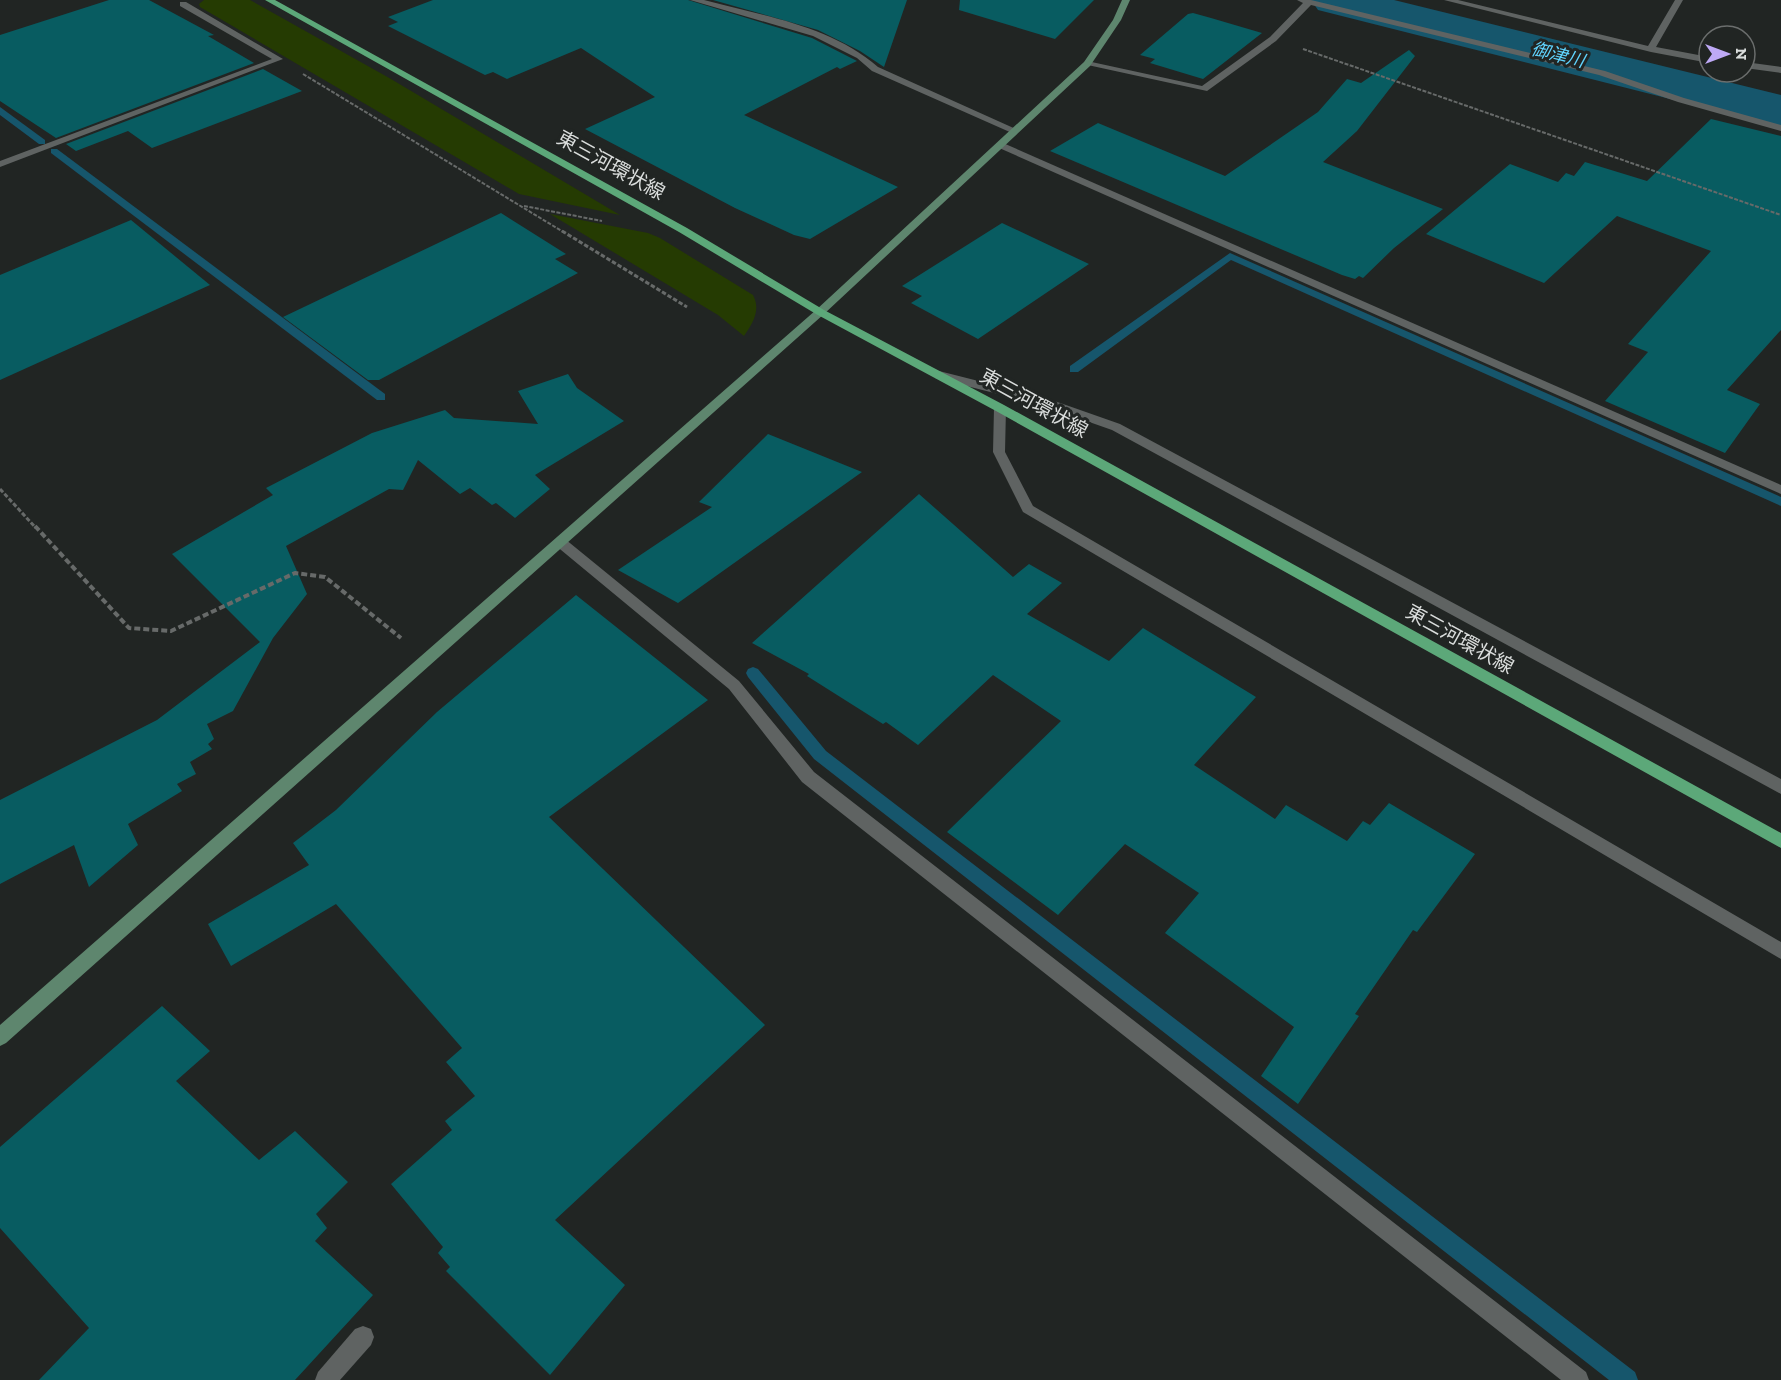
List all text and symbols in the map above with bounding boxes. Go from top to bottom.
north arrow [1697,24,1757,84]
water label: 御津川 [1529,38,1589,73]
text: N [1732,48,1751,60]
street label: 東三河環状線 [553,125,669,205]
street label: 東三河環状線 [976,363,1092,443]
street label: 東三河環状線 [1402,599,1518,679]

